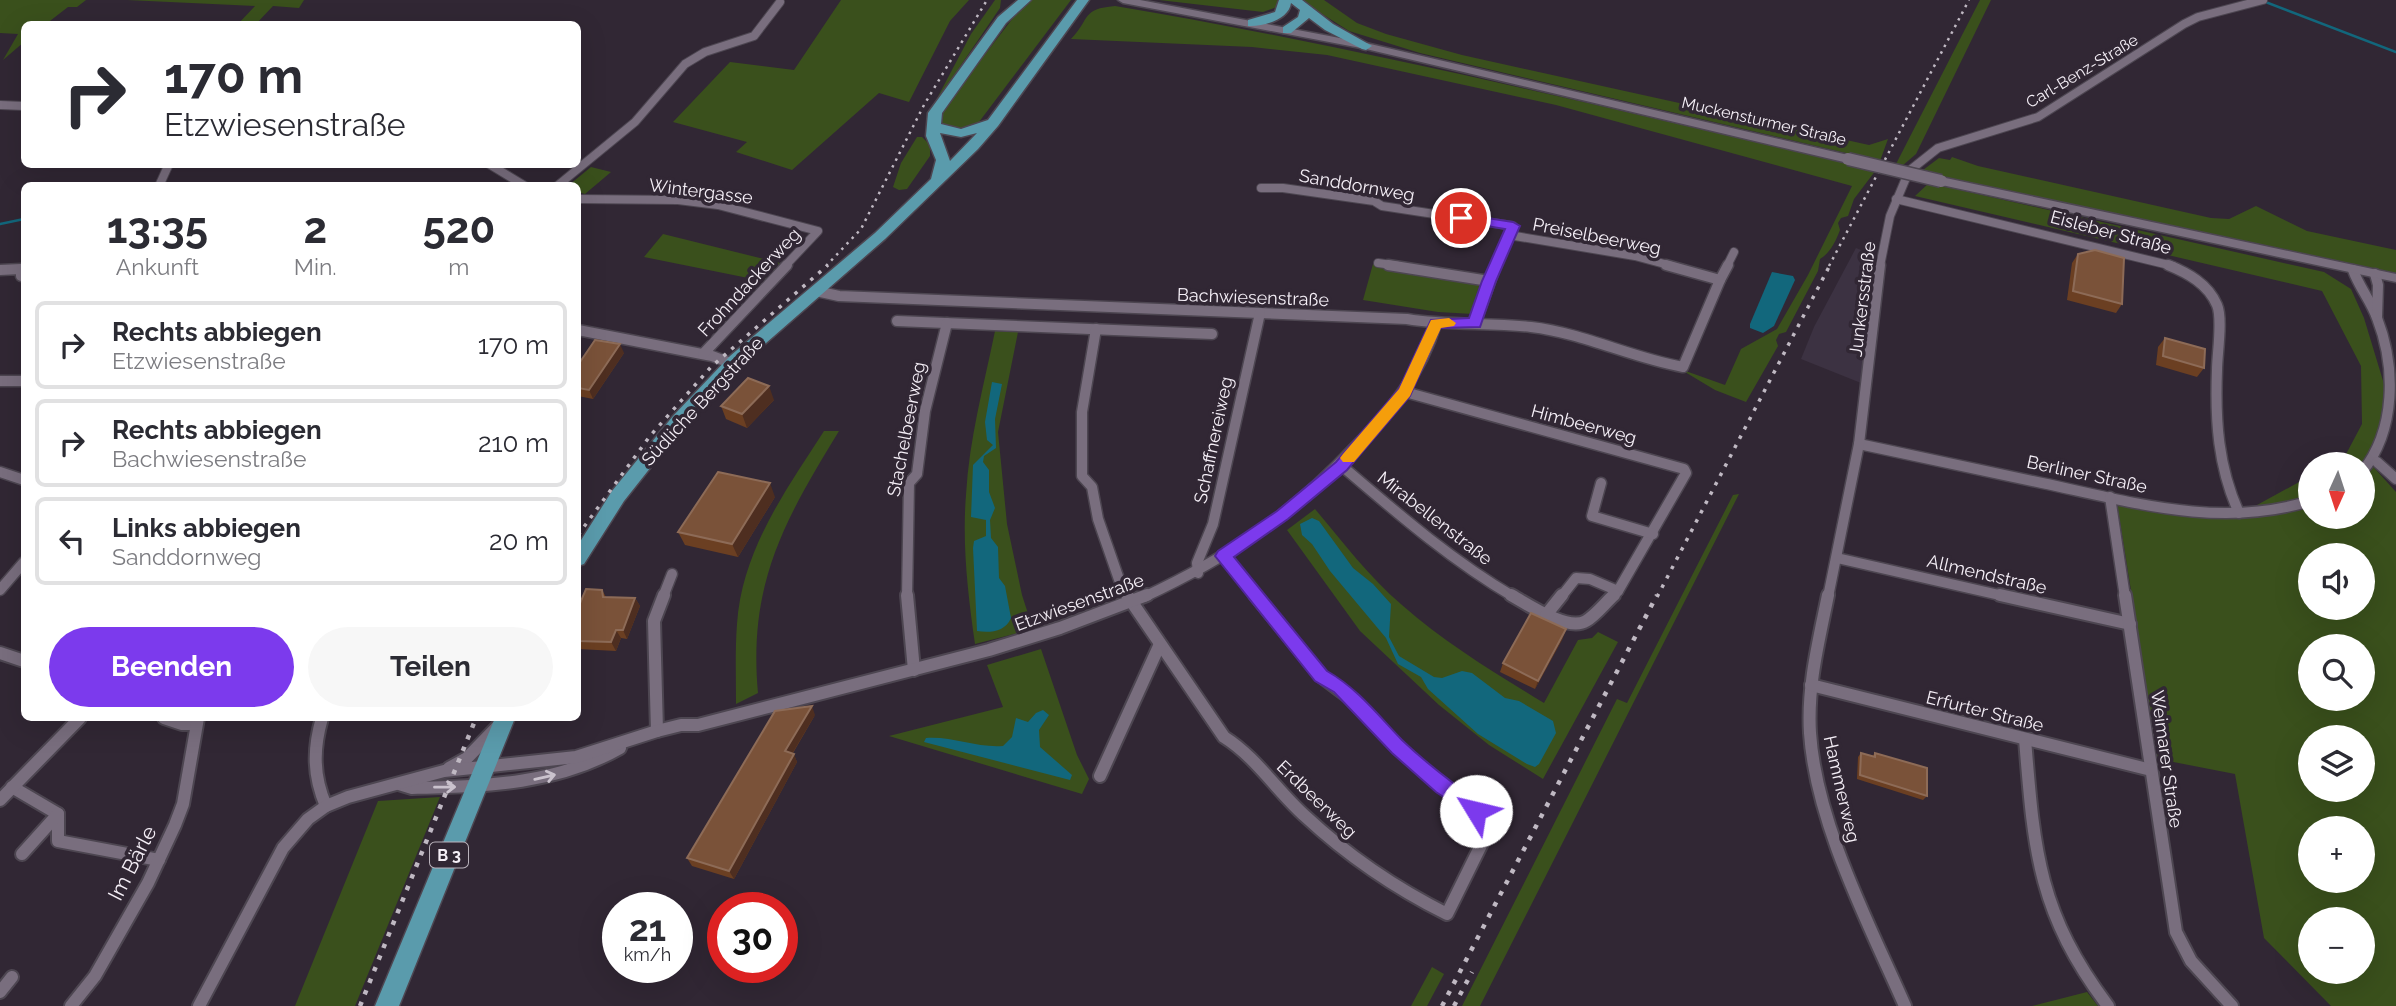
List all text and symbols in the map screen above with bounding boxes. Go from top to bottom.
street label: Carl-Benz-Straße [2023,30,2141,112]
text: 170 m [164,47,303,104]
icon: right [49,49,140,140]
street label: Muckensturmer Straße [1680,93,1848,149]
text: Etzwiesenstraße [164,106,406,143]
street label: Sanddornweg [1298,165,1416,205]
street label: Wintergasse [648,174,755,208]
pin [1431,188,1491,248]
icon: arrive [1442,199,1480,237]
text: 13:35 [107,204,208,253]
text: 2 [303,204,327,253]
text: 520 [422,204,495,253]
street label: Eisleber Straße [2048,206,2174,258]
street label: Preiselbeerweg [1531,213,1663,259]
street label: Frohndackerweg [693,223,805,341]
street label: Junkersstraße [1845,240,1880,358]
text: Ankunft [116,253,199,280]
text: Min. [294,253,337,280]
text: m [448,253,469,280]
street label: Bachwiesenstraße [1177,284,1330,310]
text: Rechts abbiegen [112,317,322,347]
icon: right [53,326,91,364]
text: 170 m [478,330,549,360]
street label: Südliche Bergstraße [637,332,767,470]
text: Etzwiesenstraße [112,347,286,374]
street label: Stachelbeerweg [883,360,929,498]
street label: Schaffnereiweg [1189,375,1237,505]
street label: Himbeerweg [1529,400,1639,448]
text: Rechts abbiegen [112,415,322,445]
icon: right [53,424,91,462]
text: 210 m [478,428,549,458]
text: Bachwiesenstraße [112,445,306,472]
street label: Berliner Straße [2025,451,2150,497]
north arrow [2298,452,2375,528]
map controls [2298,452,2375,984]
street label: Mirabellenstraße [1374,467,1497,570]
text: Links abbiegen [112,513,301,543]
icon: left [53,522,91,560]
text: 20 m [489,526,549,556]
text: Sanddornweg [112,543,261,570]
button: sound [2298,543,2375,620]
street label: Allmendstraße [1925,550,2049,598]
street label: Etzwiesenstraße [1012,569,1147,635]
button: Beenden [49,627,294,707]
button: Teilen [308,627,553,707]
button: search [2298,634,2375,711]
street label: Erfurter Straße [1924,686,2046,736]
street label: Weimarer Straße [2147,689,2187,830]
button: layers [2298,725,2375,802]
street label: Hammerweg [1820,734,1864,844]
street label: Erdbeerweg [1273,756,1361,842]
one-way arrow [533,770,556,783]
position arrow [1439,774,1513,848]
one-way arrow [433,780,456,794]
button: + [2298,816,2375,893]
street label: Im Bärle [103,821,161,905]
road number: B 3 [430,842,468,868]
speed limit sign: 30 [707,892,798,983]
button: − [2298,907,2375,984]
text: 21 [629,908,666,949]
text: km/h [624,944,671,965]

